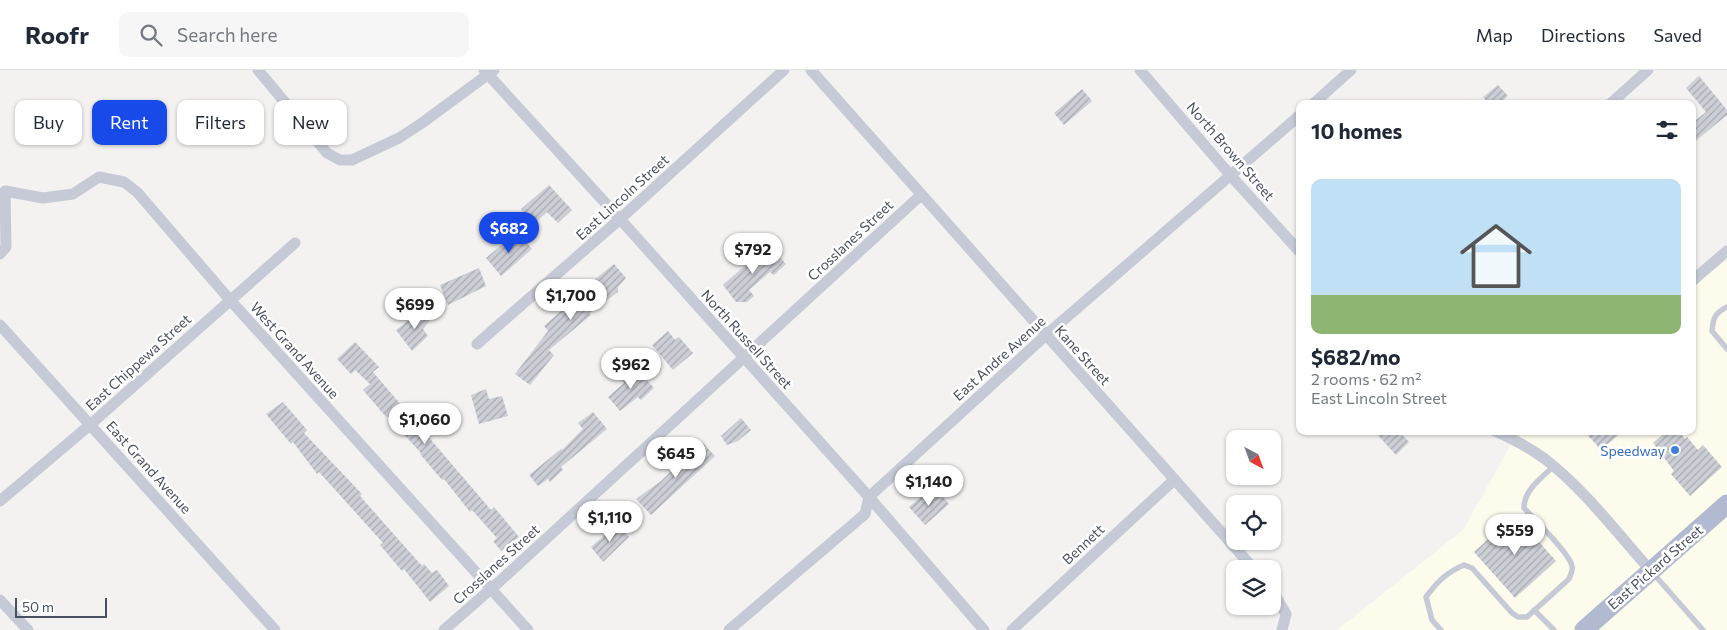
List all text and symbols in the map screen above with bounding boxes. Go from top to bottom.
search box [119,12,469,57]
text: Roofr [25,20,89,49]
icon: search [137,21,165,49]
text: Search here [177,23,278,46]
text: Map [1476,24,1513,46]
text: Directions [1541,24,1625,46]
text: Saved [1653,24,1702,46]
street label: North Brown Street [1184,98,1279,204]
chip: Buy [15,100,82,145]
chip: Rent [92,100,167,145]
chip: Filters [177,100,264,145]
chip: New [274,100,347,145]
icon: filters [1653,116,1681,144]
text: 10 homes [1311,118,1402,143]
street label: East Lincoln Street [572,151,672,243]
street label: Crosslanes Street [804,196,897,284]
icon: home [1451,211,1541,301]
pin: $682 [479,212,539,254]
text: $682 [490,218,528,237]
pin: $792 [723,232,783,275]
text: $792 [735,239,771,258]
pin: $1,700 [530,278,612,321]
text: $1,700 [546,285,596,304]
street label: North Russell Street [698,286,796,392]
pin: $699 [385,288,445,330]
text: $699 [396,294,434,313]
street label: West Grand Avenue [247,298,343,402]
street label: East Chippewa Street [82,310,194,414]
street label: East Andre Avenue [949,312,1049,404]
street label: Kane Street [1052,322,1114,389]
text: $682/mo [1311,344,1401,369]
pin: $962 [601,348,661,390]
text: $962 [612,354,650,373]
text: 2 rooms · 62 m² [1311,369,1421,388]
text: East Lincoln Street [1311,388,1447,407]
pin: $1,060 [384,402,466,445]
text: $1,060 [399,409,451,428]
street label: East Grand Avenue [103,417,195,517]
north arrow [1226,430,1281,485]
map controls [1226,430,1281,615]
pin: $645 [646,436,706,479]
place label: Speedway [1600,442,1665,459]
text: $645 [657,443,695,462]
marker: Speedway [1669,444,1681,456]
pin: $1,140 [888,464,970,507]
text: $1,140 [906,471,952,490]
button: locate [1226,495,1281,550]
pin: $1,110 [569,500,651,543]
text: $1,110 [588,507,632,526]
pin: $559 [1485,514,1545,556]
street label: Crosslanes Street [449,520,543,607]
street label: Bennett [1058,520,1108,568]
text: $559 [1496,520,1534,539]
street label: East Pickard Street [1604,521,1706,613]
button: layers [1226,560,1281,615]
scale bar [15,595,108,618]
text: 50 m [22,598,54,615]

